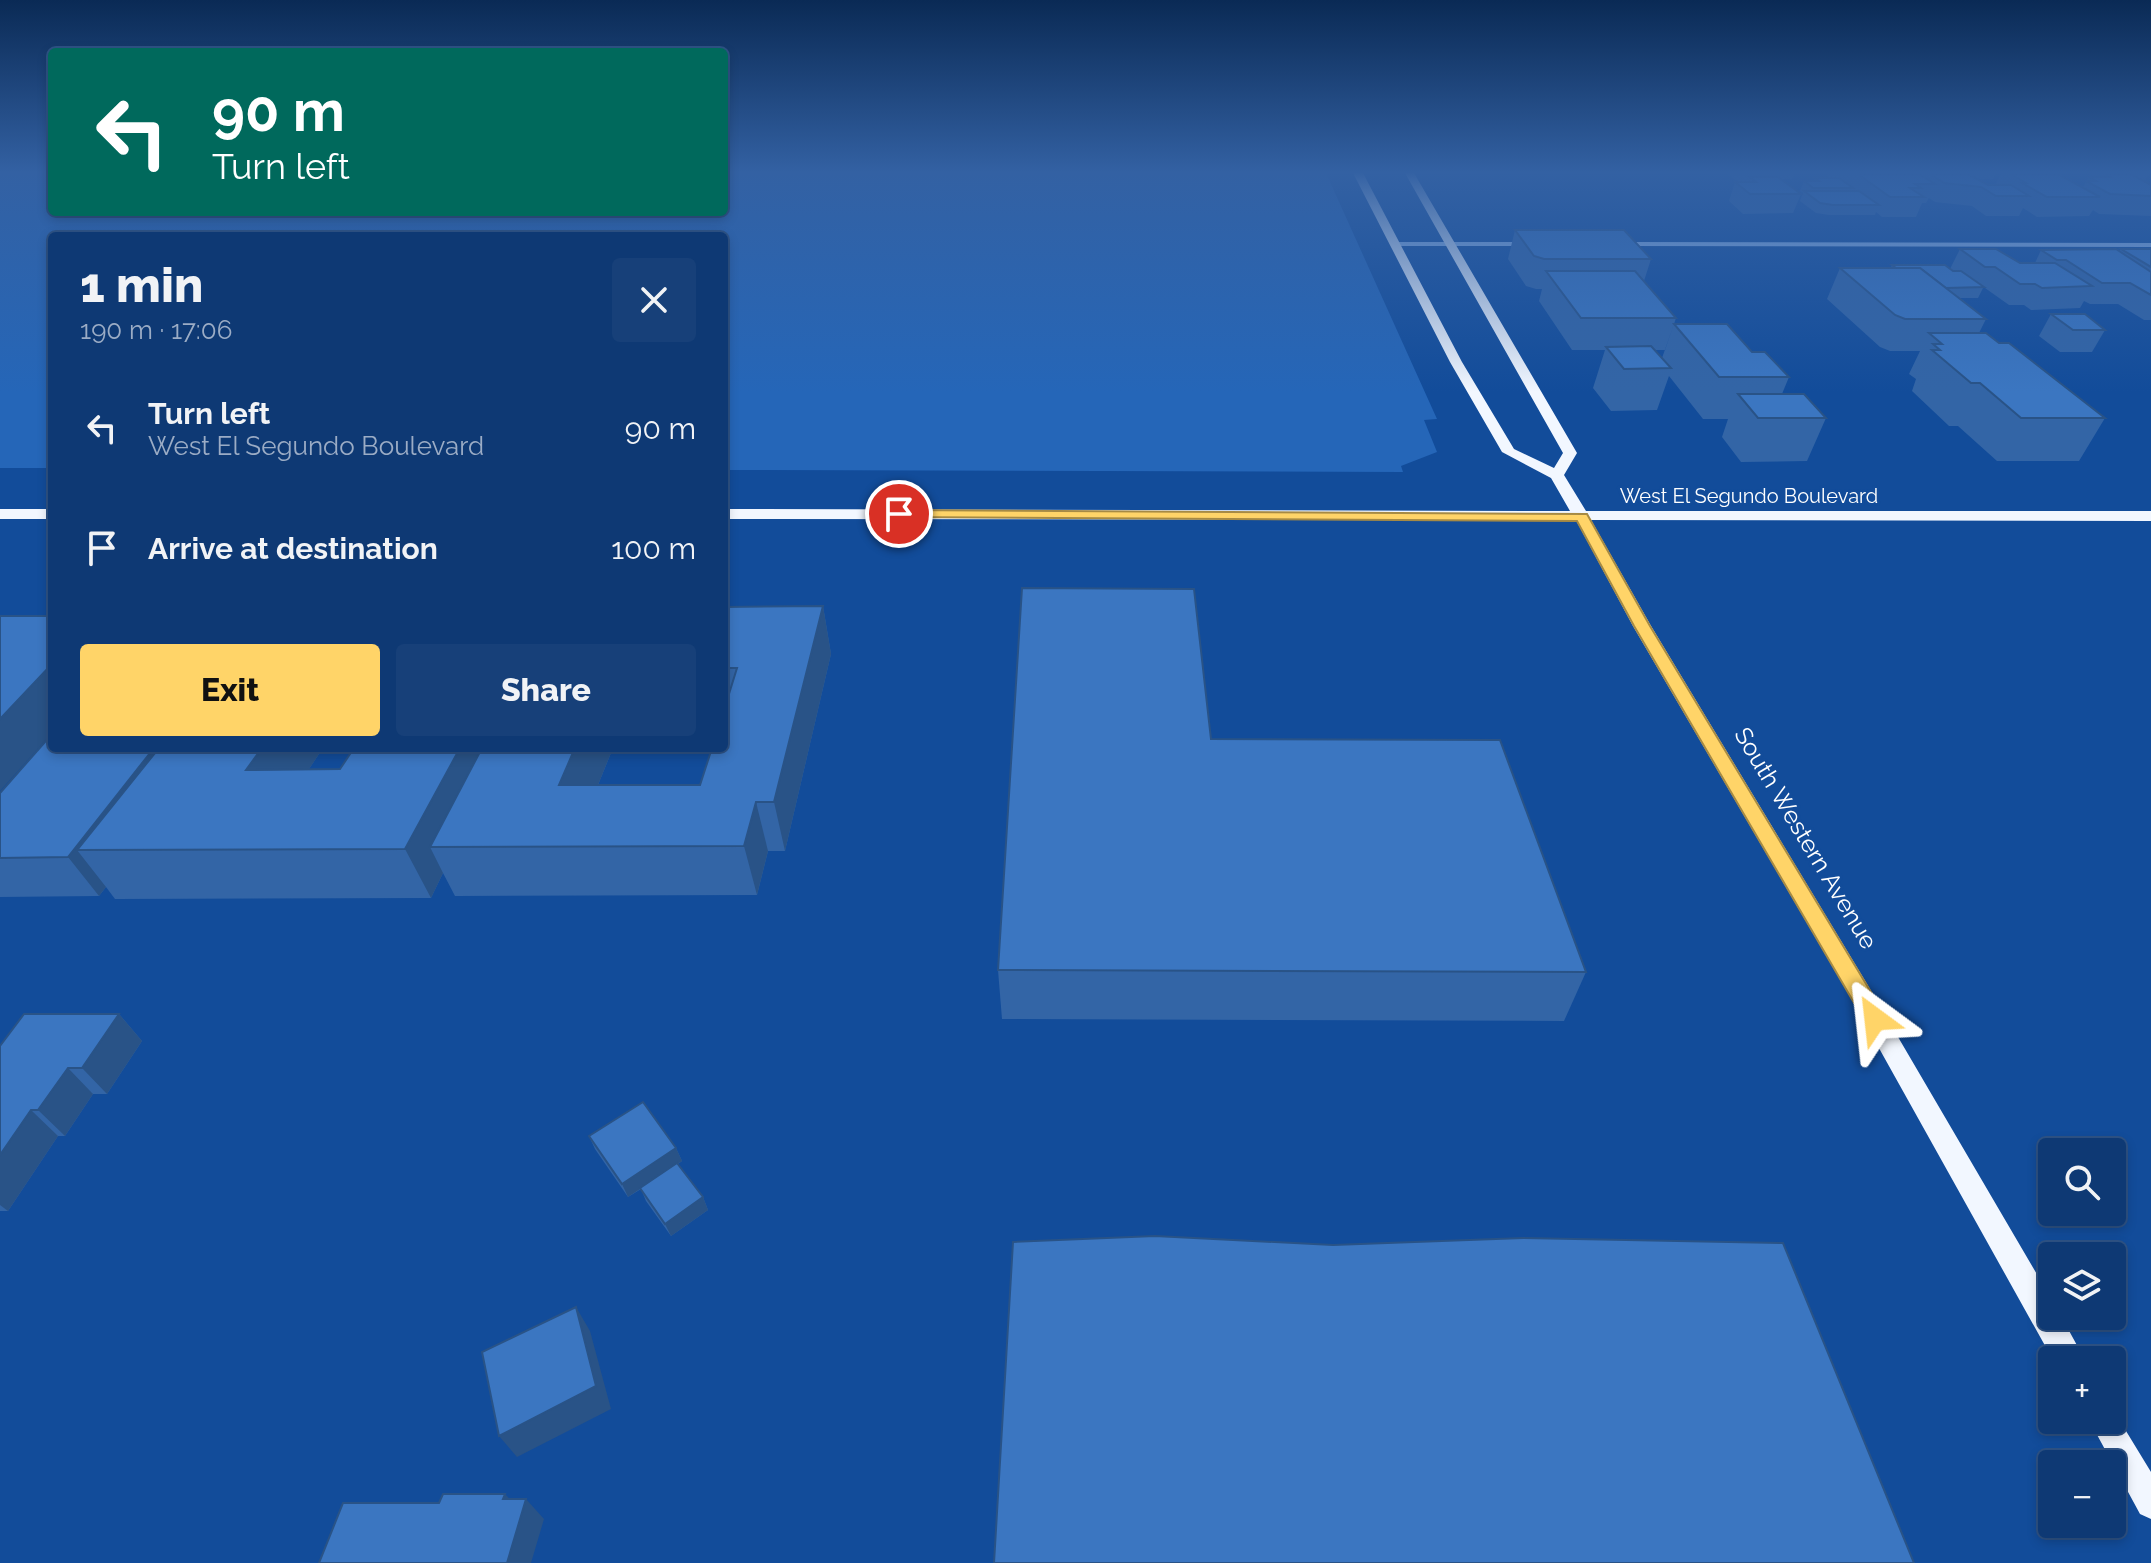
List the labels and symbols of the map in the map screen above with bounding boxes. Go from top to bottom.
pin [865,480,933,548]
street label: West El Segundo Boulevard [1620,484,1878,508]
street label: South Western Avenue [1728,722,1884,954]
position arrow [1833,977,1917,1061]

